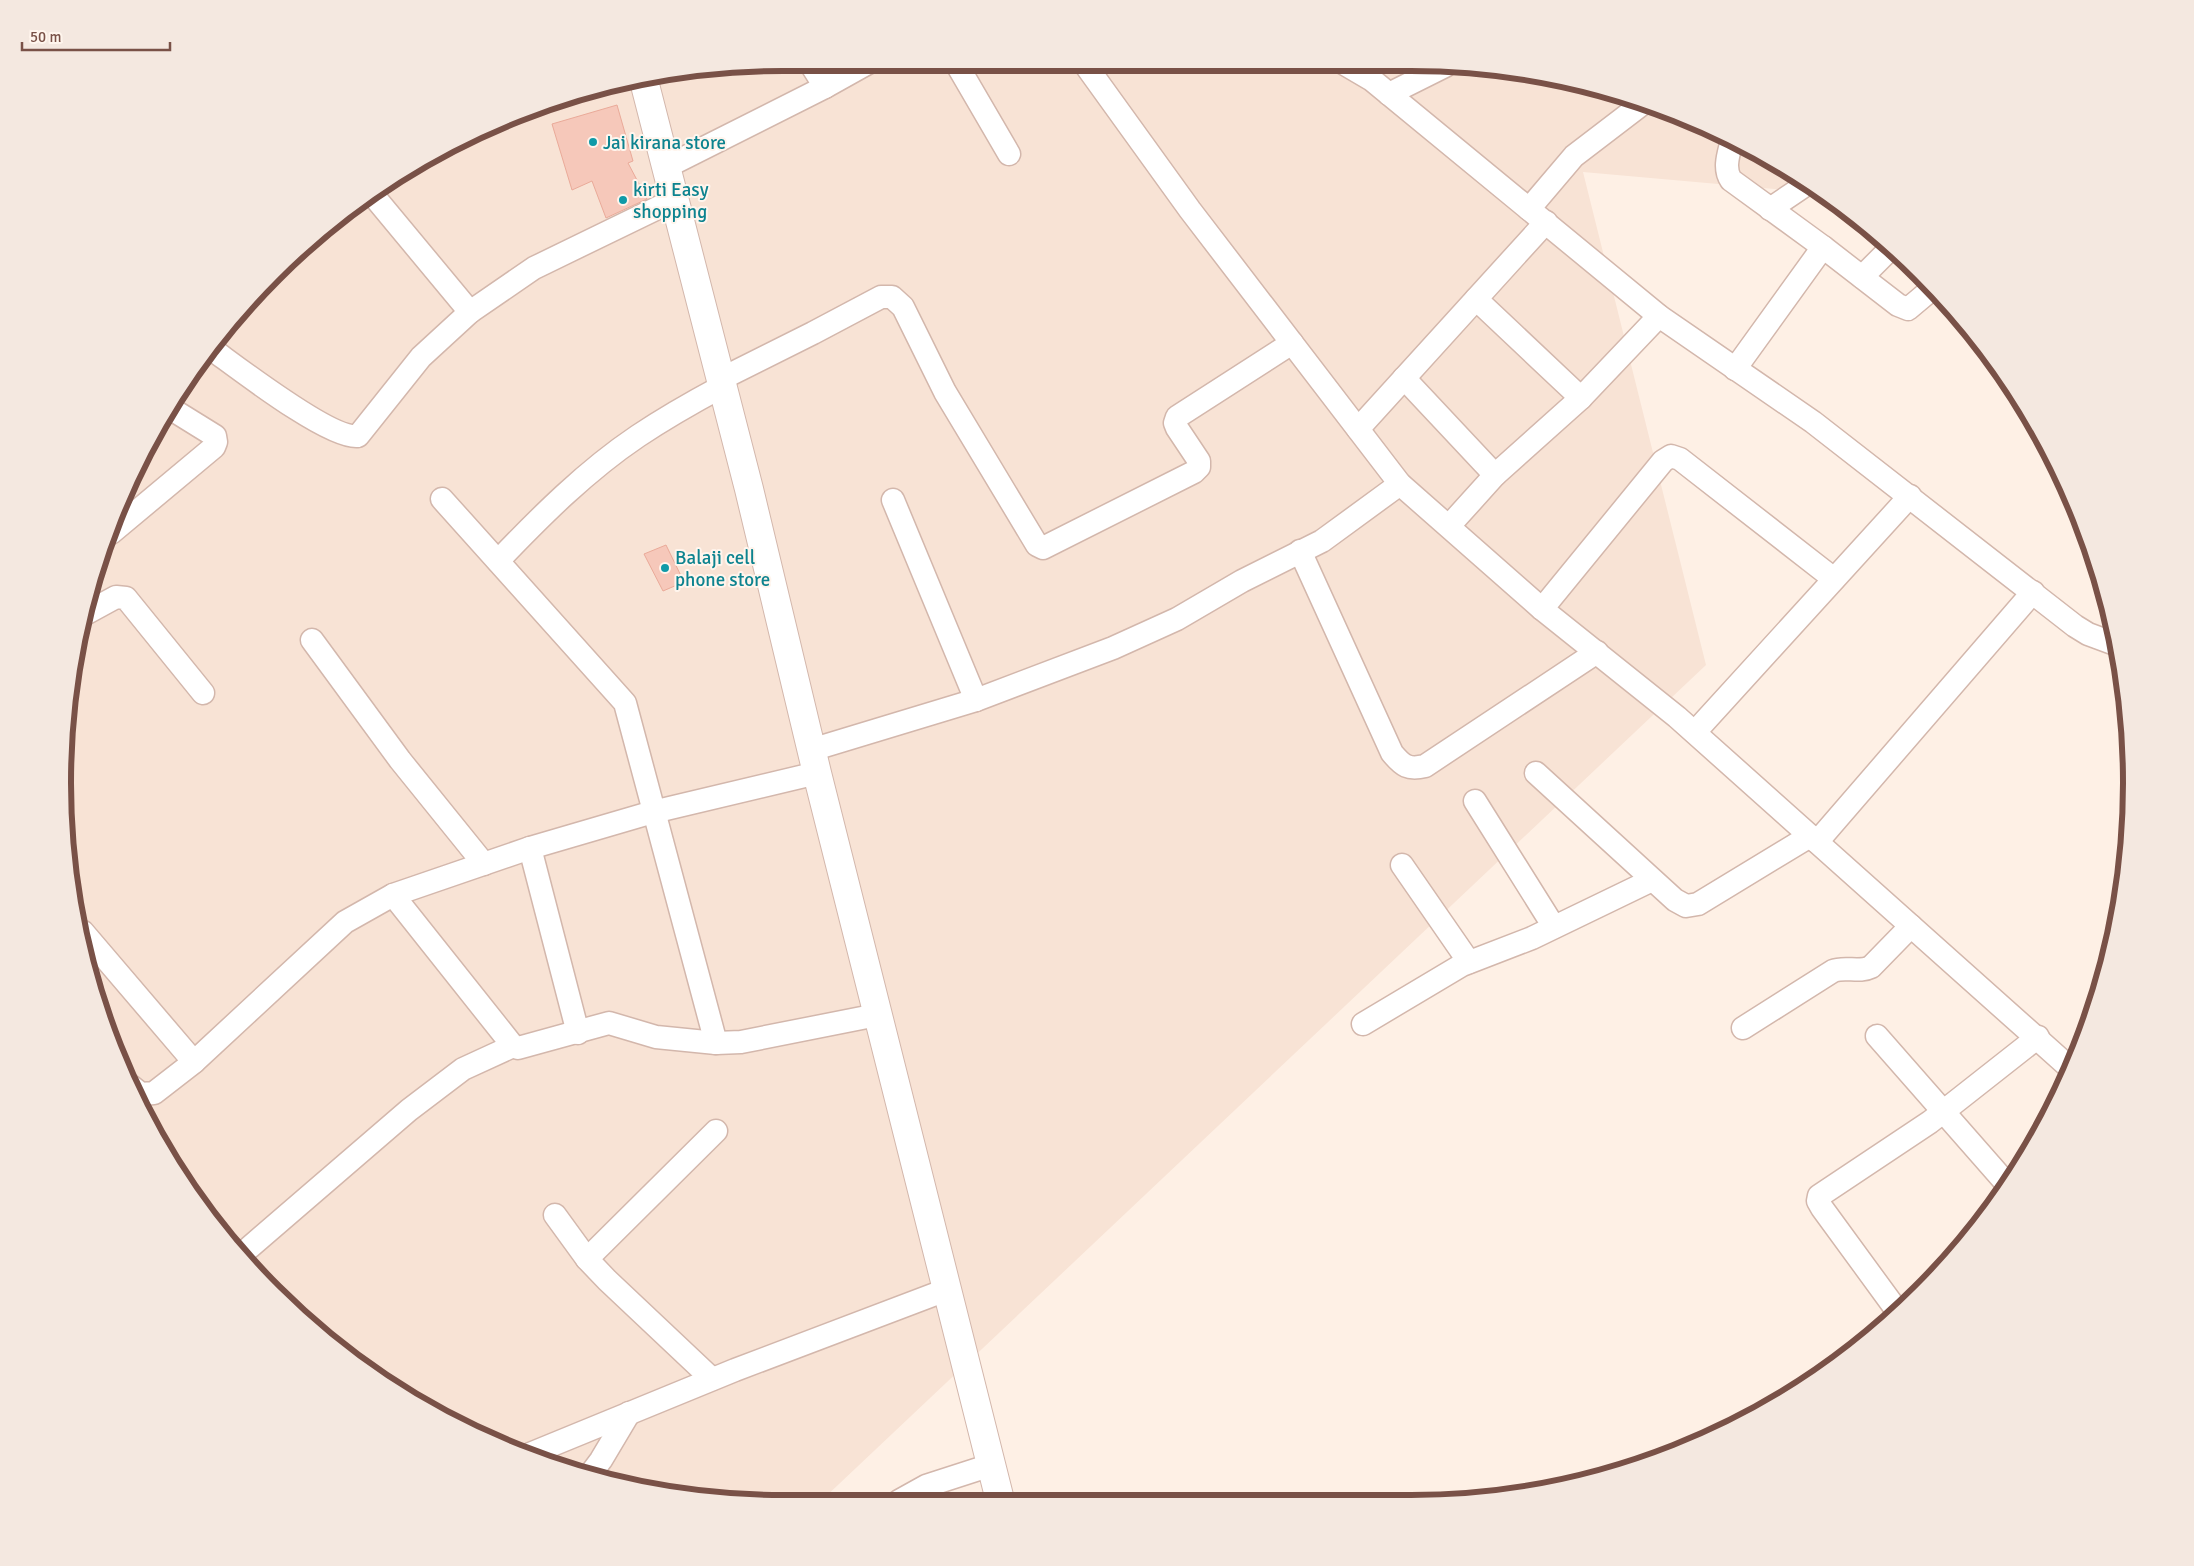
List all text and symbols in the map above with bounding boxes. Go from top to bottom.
scale bar [22,20,170,52]
text: 50 m [30,28,61,46]
place label: Jai kirana store [603,131,726,155]
marker: Jai kirana store [587,136,599,148]
place label: kirti Easy shopping [633,178,709,224]
marker: kirti Easy shopping [617,194,629,206]
place label: Balaji cell phone store [675,546,770,592]
marker: Balaji cell phone store [659,562,671,574]

